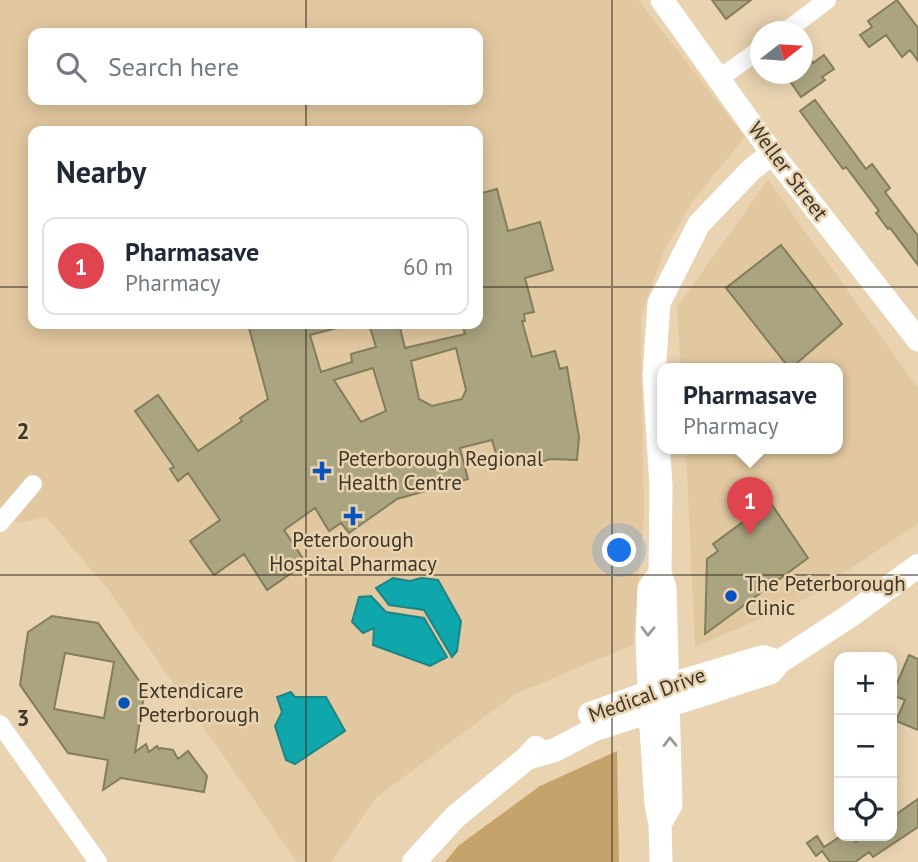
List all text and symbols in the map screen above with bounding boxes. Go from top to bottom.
north arrow [750,21,813,84]
search box [28,28,483,105]
icon: search [52,48,90,86]
text: Search here [108,50,239,83]
street label: Weller Street [743,116,834,225]
text: Nearby [56,152,146,191]
text: Pharmasave [125,235,259,268]
text: 1 [74,252,88,281]
text: 60 m [403,252,453,281]
text: Pharmacy [125,268,221,297]
popup [657,363,843,454]
text: Pharmasave [683,378,817,411]
text: Pharmacy [683,411,778,440]
text: 2 [16,416,30,445]
place label: Peterborough Regional Health Centre [338,445,543,496]
marker: Peterborough Regional Health Centre [312,461,332,481]
pin: 1 [727,477,773,535]
marker: Peterborough Hospital Pharmacy [345,508,361,524]
place label: Peterborough Hospital Pharmacy [269,526,437,577]
your location [602,533,636,567]
place label: The Peterborough Clinic [745,570,906,621]
marker: The Peterborough Clinic [723,588,739,604]
one-way arrow [640,626,655,637]
map controls [834,652,897,841]
button: + [834,652,897,715]
street label: Medical Drive [584,661,709,728]
place label: Extendicare Peterborough [138,677,259,728]
marker: Extendicare Peterborough [116,695,132,711]
text: 3 [16,703,30,732]
button: − [834,715,897,778]
one-way arrow [662,736,678,747]
button: locate [834,778,897,841]

